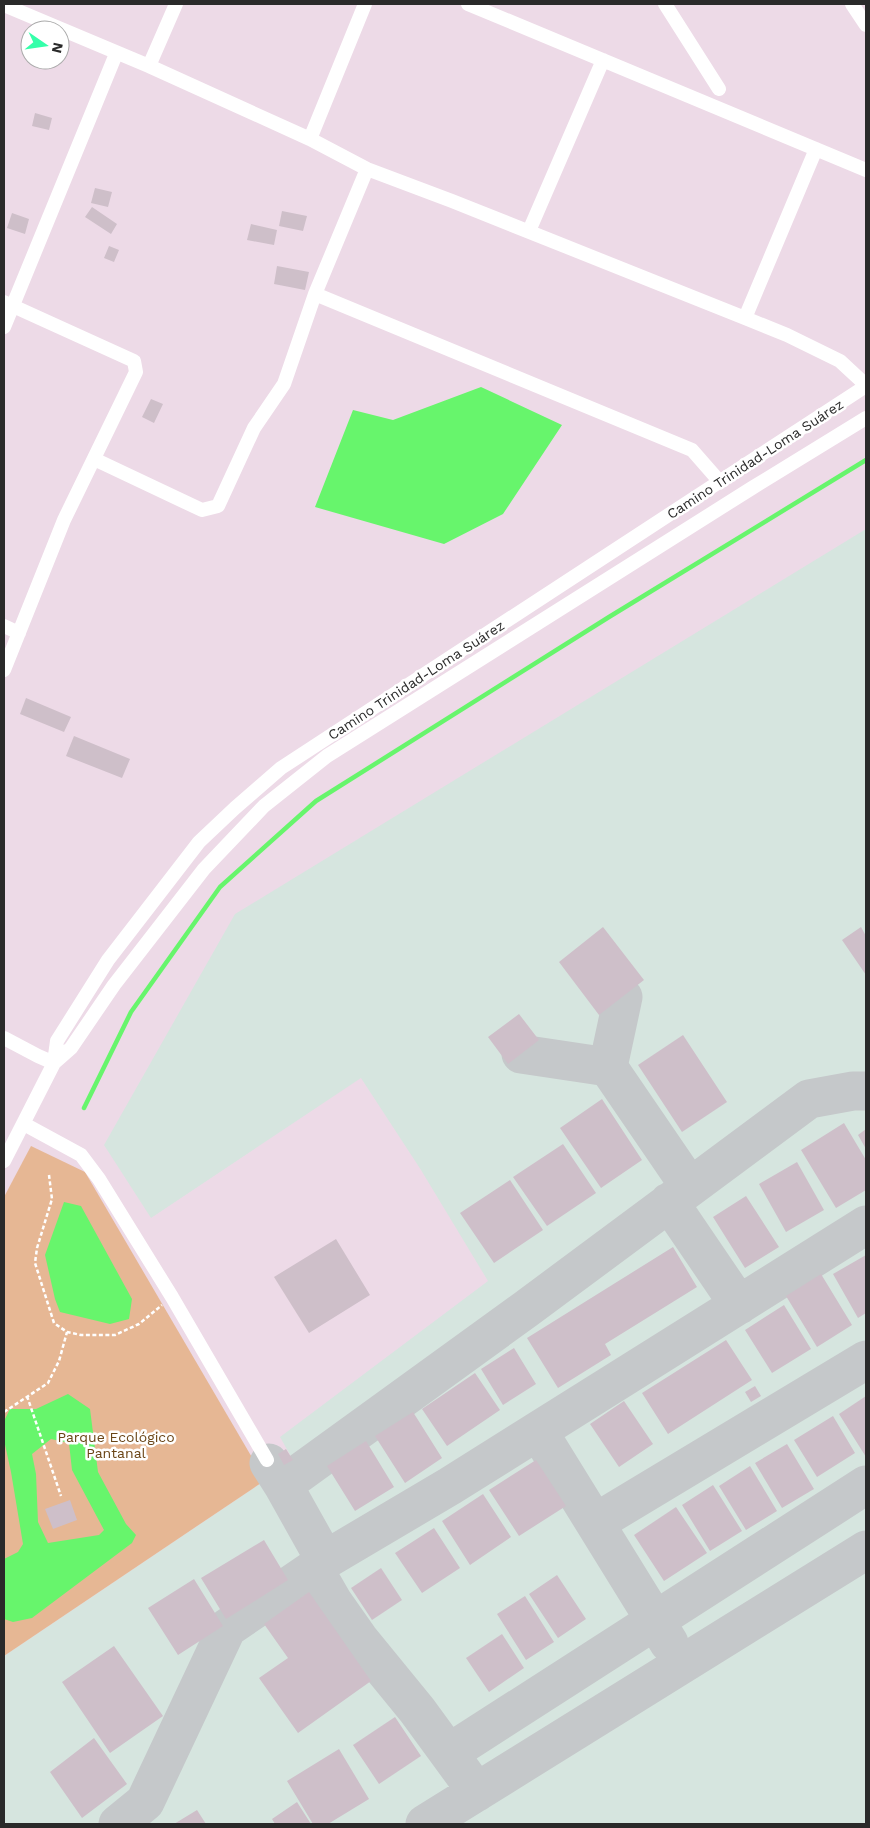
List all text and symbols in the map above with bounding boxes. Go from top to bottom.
north arrow [20,20,70,70]
text: N [49,41,67,55]
street label: Camino Trinidad-Loma Suárez [664,396,846,522]
street label: Camino Trinidad-Loma Suárez [325,617,507,743]
park label: Parque Ecológico Pantanal [57,1429,175,1461]

